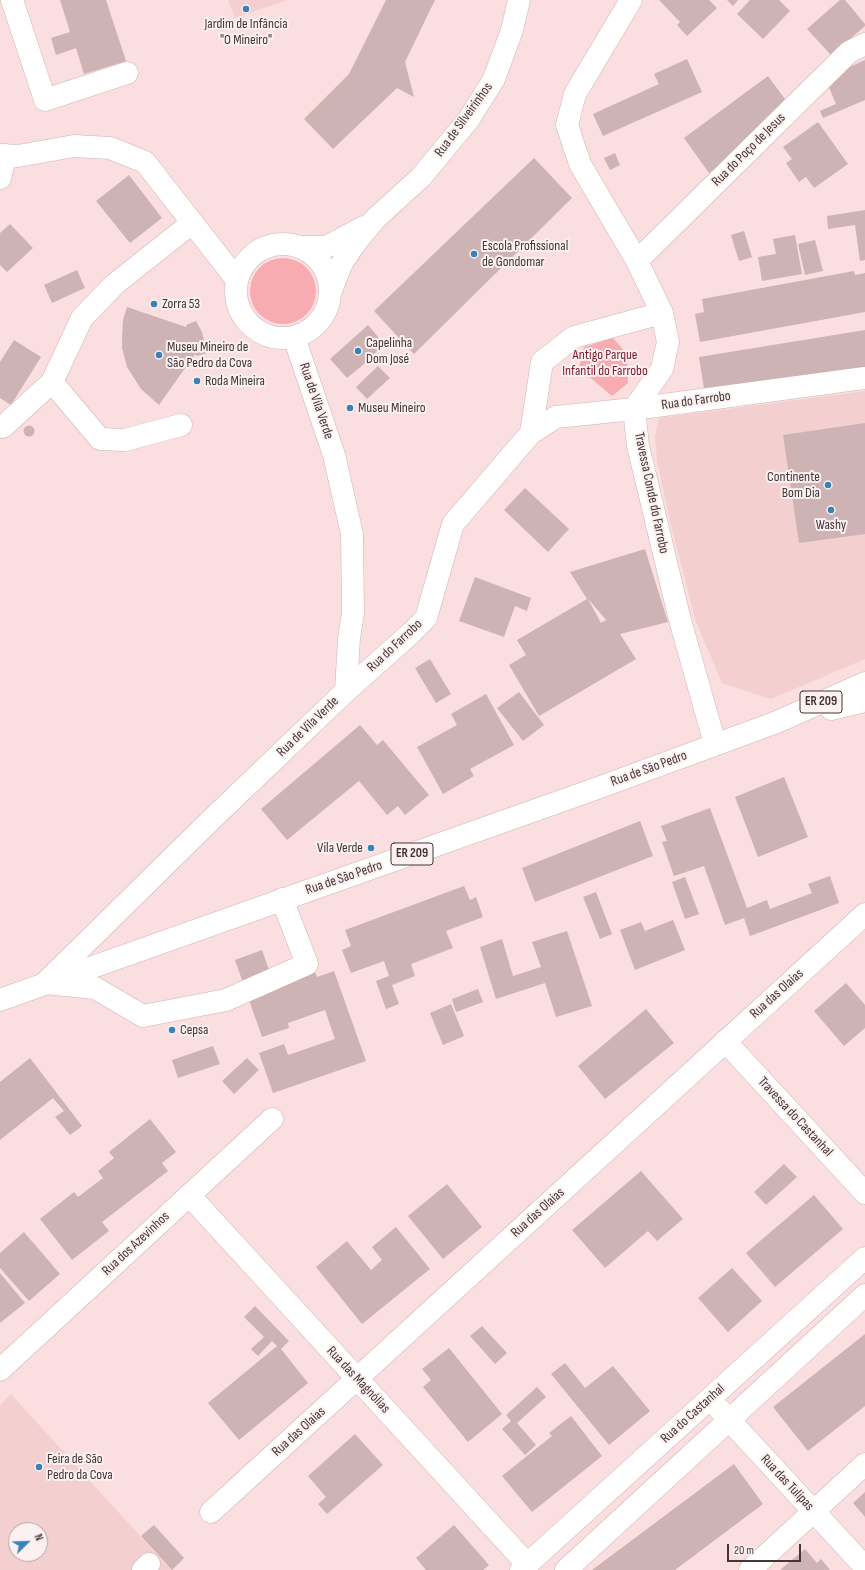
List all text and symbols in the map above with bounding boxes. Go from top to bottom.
marker: Jardim de Infância "O Mineiro" [241,4,251,14]
place label: Jardim de Infância "O Mineiro" [204,16,288,48]
street label: Rua de Silveirinhos [431,80,497,160]
street label: Rua do Poço de Jesus [709,110,789,190]
place label: Escola Profissional de Gondomar [482,238,568,270]
marker: Escola Profissional de Gondomar [469,249,479,259]
place label: Zorra 53 [162,296,200,312]
marker: Zorra 53 [149,299,159,309]
place label: Capelinha Dom José [366,335,412,368]
place label: Museu Mineiro de São Pedro da Cova [167,339,252,372]
marker: Capelinha Dom José [353,346,363,356]
park label: Antigo Parque Infantil do Farrobo [562,347,648,380]
marker: Museu Mineiro de São Pedro da Cova [154,350,164,360]
street label: Rua de Vila Verde [295,361,337,441]
place label: Roda Mineira [205,373,265,389]
marker: Roda Mineira [192,376,202,386]
street label: Rua do Farrobo [660,388,732,414]
place label: Museu Mineiro [358,400,426,416]
marker: Museu Mineiro [345,403,355,413]
street label: Travessa Conde do Farrobo [630,431,672,555]
place label: Continente Bom Dia [767,469,820,502]
marker: Continente Bom Dia [823,480,833,490]
marker: Washy [826,505,836,515]
place label: Washy [816,517,846,533]
street label: Rua do Farrobo [364,616,426,676]
road number: ER 209 [800,691,842,713]
street label: Rua de Vila Verde [274,693,342,761]
street label: Rua de São Pedro [609,747,689,791]
place label: Vila Verde [317,840,363,856]
marker: Vila Verde [366,843,376,853]
road number: ER 209 [391,843,433,865]
street label: Rua de São Pedro [303,857,385,899]
street label: Rua das Olaias [747,966,807,1022]
place label: Cepsa [180,1022,208,1038]
marker: Cepsa [167,1025,177,1035]
street label: Travessa do Castanhal [754,1074,836,1160]
street label: Rua das Olaias [508,1185,568,1241]
street label: Rua dos Azevinhos [99,1208,173,1280]
street label: Rua das Magnólias [323,1343,393,1417]
street label: Rua do Castanhal [658,1381,728,1447]
street label: Rua das Olaias [269,1404,329,1460]
place label: Feira de São Pedro da Cova [47,1451,113,1484]
street label: Rua das Tulipas [757,1451,817,1515]
marker: Feira de São Pedro da Cova [34,1462,44,1472]
north arrow [8,1522,48,1562]
text: N [31,1532,46,1543]
scale bar [729,1536,803,1562]
text: 20 m [734,1543,754,1558]

